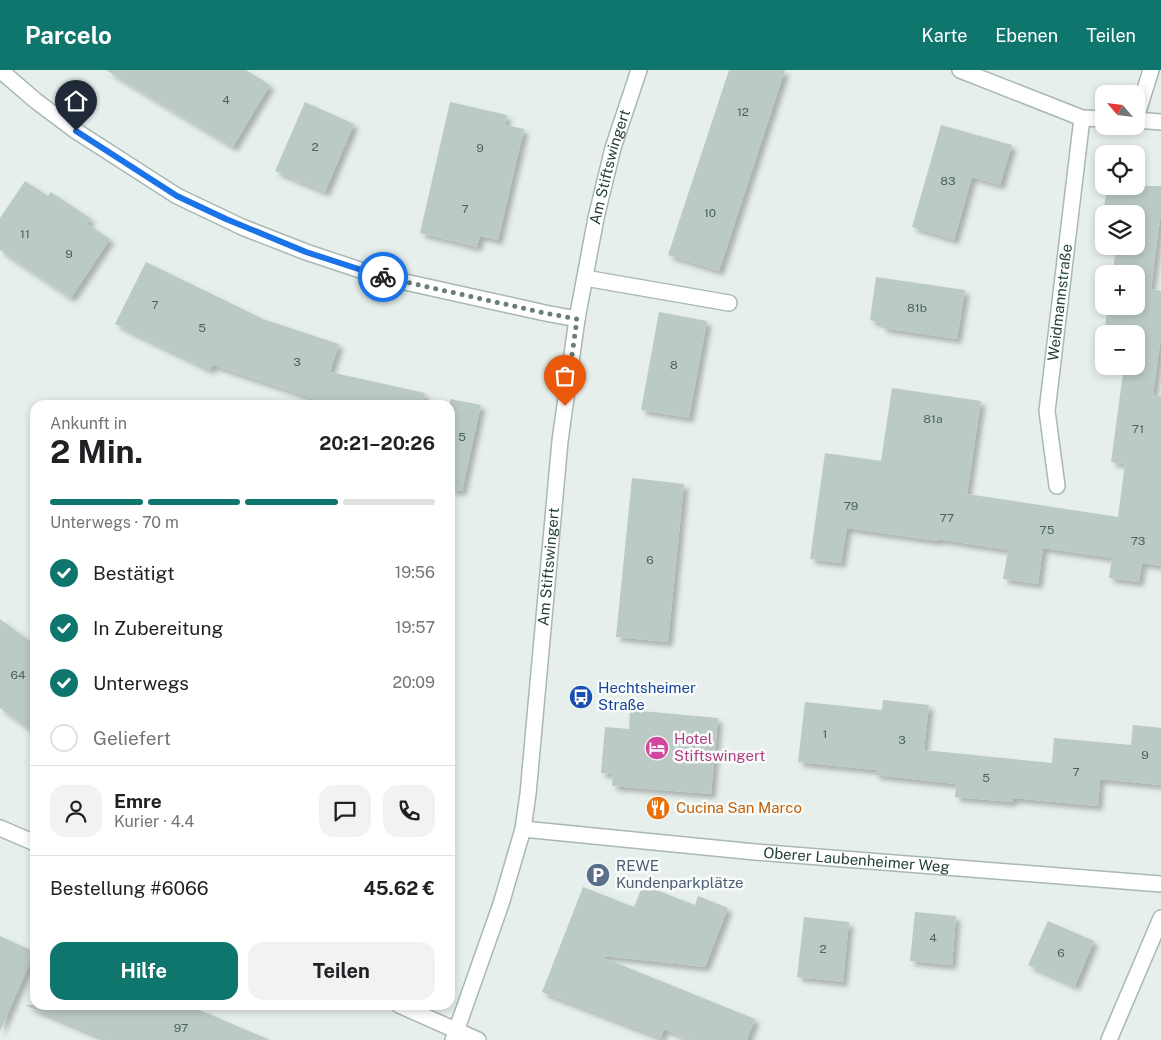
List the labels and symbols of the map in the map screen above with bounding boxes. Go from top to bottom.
pin [55,80,97,131]
north arrow [1095,85,1145,135]
house number: 4 [222,93,230,107]
house number: 12 [737,105,749,119]
street label: Am Stiftswingert [586,107,633,226]
house number: 2 [311,140,319,154]
house number: 9 [476,141,484,155]
house number: 83 [940,174,956,188]
house number: 7 [461,202,469,216]
house number: 10 [704,206,716,220]
house number: 11 [20,227,30,241]
street label: Weidmannstraße [1044,243,1075,362]
house number: 9 [65,247,73,261]
courier [358,252,408,302]
house number: 7 [151,298,159,312]
house number: 81b [907,301,927,315]
house number: 5 [198,321,206,335]
house number: 3 [293,355,301,369]
pin [544,355,586,406]
house number: 8 [670,358,678,372]
house number: 81a [923,412,943,426]
house number: 71 [1132,422,1144,436]
house number: 5 [458,430,466,444]
house number: 79 [844,499,858,513]
street label: Am Stiftswingert [534,507,562,627]
house number: 77 [940,511,954,525]
house number: 75 [1040,523,1055,537]
house number: 73 [1131,534,1145,548]
house number: 6 [646,553,654,567]
house number: 64 [11,668,26,682]
place label: Hechtsheimer Straße [598,679,696,713]
bus stop icon: Hechtsheimer Straße [568,684,594,710]
house number: 1 [823,727,827,741]
place label: Hotel Stiftswingert [674,730,766,764]
house number: 3 [898,733,906,747]
hotel icon: Hotel Stiftswingert [644,735,670,761]
house number: 9 [1141,748,1149,762]
house number: 7 [1072,765,1080,779]
house number: 5 [982,771,990,785]
restaurant icon: Cucina San Marco [645,795,671,821]
place label: Cucina San Marco [676,799,802,816]
street label: Oberer Laubenheimer Weg [763,844,950,875]
place label: REWE Kundenparkplätze [616,857,744,891]
parking icon: REWE Kundenparkplätze [585,862,611,888]
house number: 4 [929,931,937,945]
house number: 2 [819,942,827,956]
house number: 6 [1057,946,1065,960]
house number: 97 [174,1021,188,1035]

